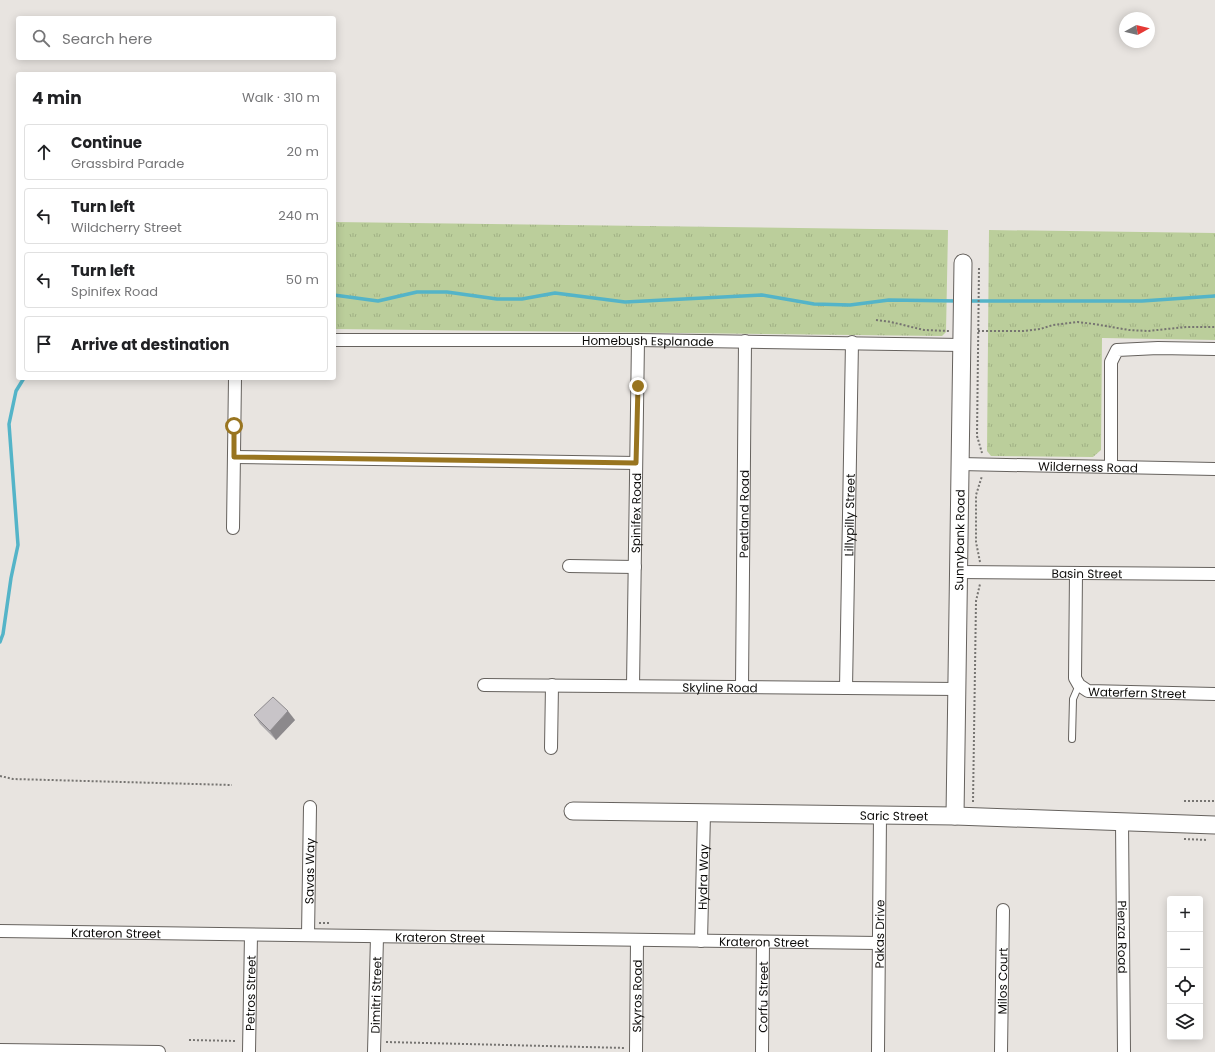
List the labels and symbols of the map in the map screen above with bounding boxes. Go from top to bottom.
north arrow [1119,12,1155,48]
street label: Homebush Esplanade [582,332,714,350]
route end [629,377,647,395]
route start [225,417,243,435]
street label: Wilderness Road [1038,457,1138,476]
street label: Peatland Road [735,470,752,558]
street label: Spinifex Road [626,473,645,553]
street label: Lillypilly Street [840,473,858,557]
street label: Sunnybank Road [950,489,968,591]
street label: Basin Street [1052,564,1122,582]
street label: Skyline Road [682,678,758,696]
street label: Waterfern Street [1088,683,1186,702]
street label: Saric Street [860,806,928,824]
street label: Savas Way [300,838,318,904]
street label: Hydra Way [693,844,712,910]
street label: Pakas Drive [870,899,888,969]
street label: Pienza Road [1114,900,1132,974]
street label: Krateron Street [71,923,161,942]
street label: Krateron Street [395,928,485,946]
street label: Krateron Street [719,932,809,951]
street label: Milos Court [993,947,1011,1015]
street label: Petros Street [241,955,259,1031]
street label: Dimitri Street [366,956,385,1034]
street label: Skyros Road [628,959,645,1033]
street label: Corfu Street [754,961,771,1033]

